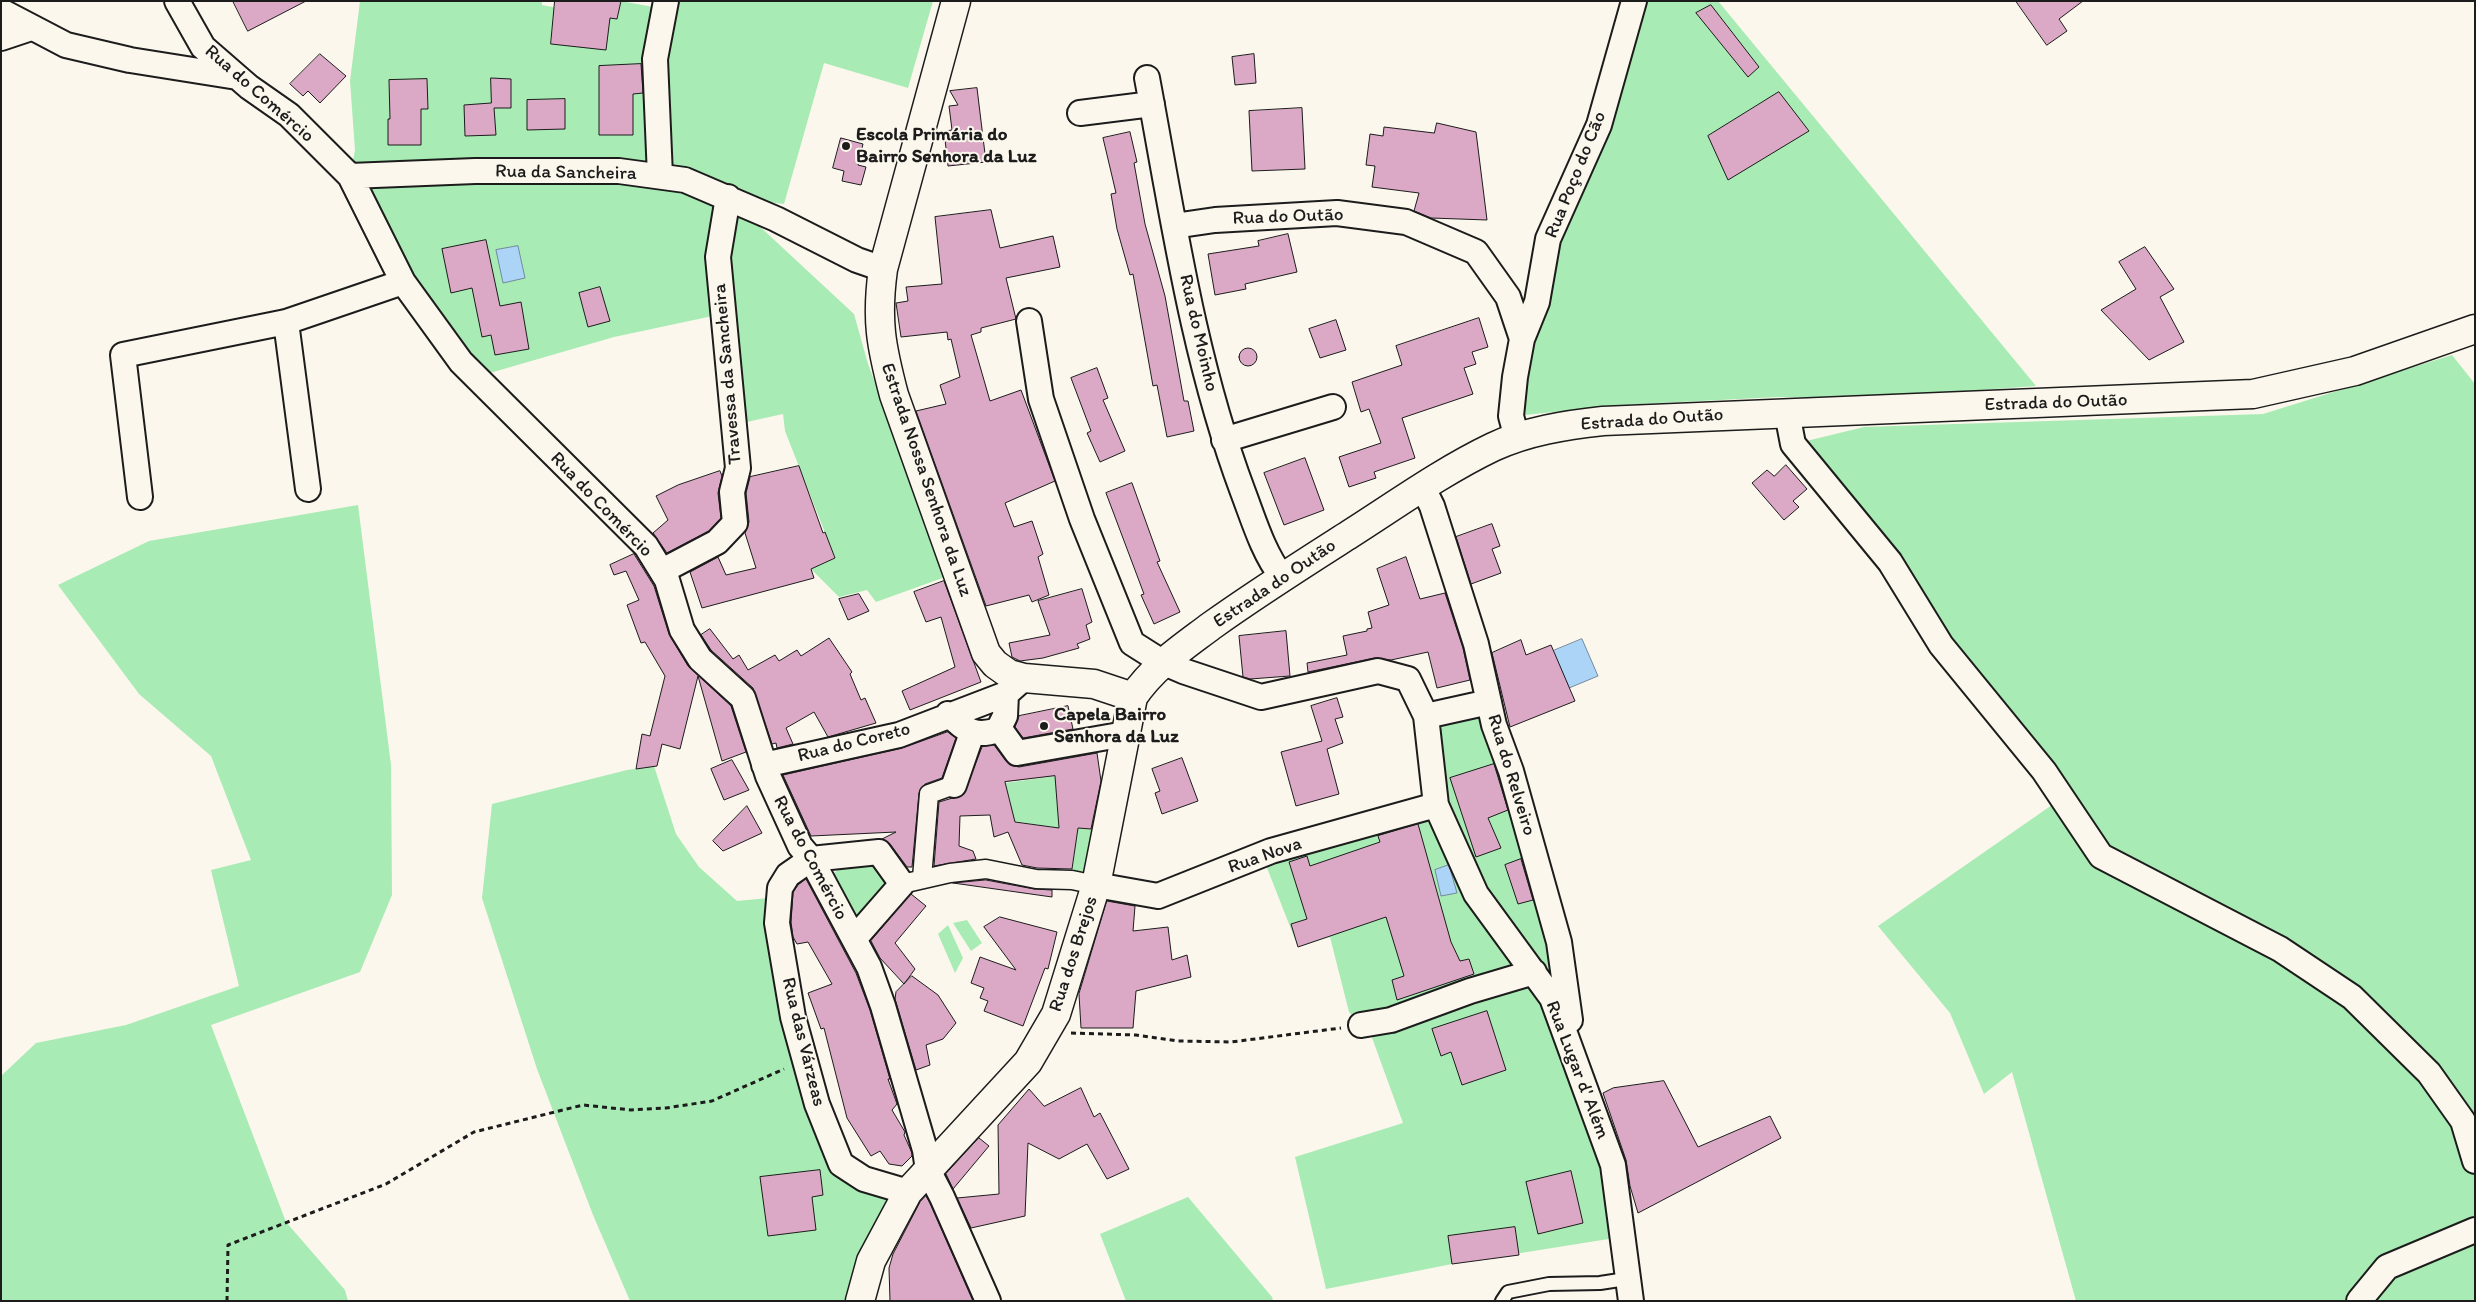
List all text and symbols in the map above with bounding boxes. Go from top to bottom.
street label: Rua do Comércio [200,40,318,148]
street label: Rua Poço do Cão [1540,108,1612,242]
place label: Escola Primária do Bairro Senhora da Luz [856,124,1037,168]
marker: Escola Primária do Bairro Senhora da Luz [840,140,852,152]
street label: Rua da Sancheira [495,160,637,186]
street label: Rua do Outão [1232,204,1344,230]
street label: Rua do Moinho [1173,272,1223,394]
street label: Travessa da Sancheira [709,282,747,466]
street label: Estrada Nossa Senhora da Luz [875,360,977,600]
street label: Estrada do Outão [1984,389,2128,417]
street label: Estrada do Outão [1580,404,1724,436]
street label: Rua do Comércio [545,448,657,562]
street label: Estrada do Outão [1209,535,1341,633]
place label: Capela Bairro Senhora da Luz [1054,704,1179,748]
street label: Rua do Relveiro [1482,712,1540,838]
street label: Rua do Coreto [795,718,913,768]
marker: Capela Bairro Senhora da Luz [1038,720,1050,732]
street label: Rua do Comércio [768,792,852,924]
street label: Rua Nova [1225,833,1305,879]
street label: Rua dos Brejos [1045,893,1103,1015]
street label: Rua das Várzeas [776,975,830,1109]
street label: Rua Lugar d' Além [1540,998,1614,1142]

